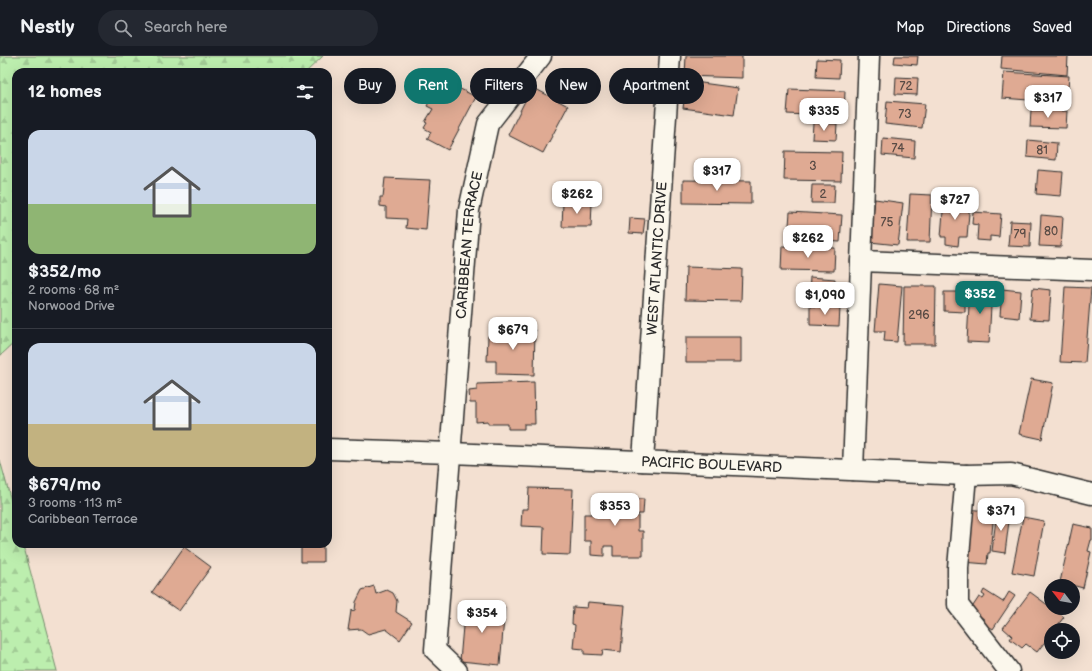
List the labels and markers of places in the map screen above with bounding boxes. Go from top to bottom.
pin: $317 [1024,85,1072,119]
pin: $335 [800,98,848,132]
pin: $317 [693,158,741,192]
pin: $262 [553,181,601,215]
pin: $727 [931,187,979,221]
pin: $262 [784,225,832,259]
pin: $352 [956,281,1004,315]
pin: $1,090 [792,282,858,316]
pin: $679 [489,317,537,351]
pin: $353 [591,493,639,527]
pin: $371 [977,498,1025,532]
pin: $354 [458,600,506,634]

